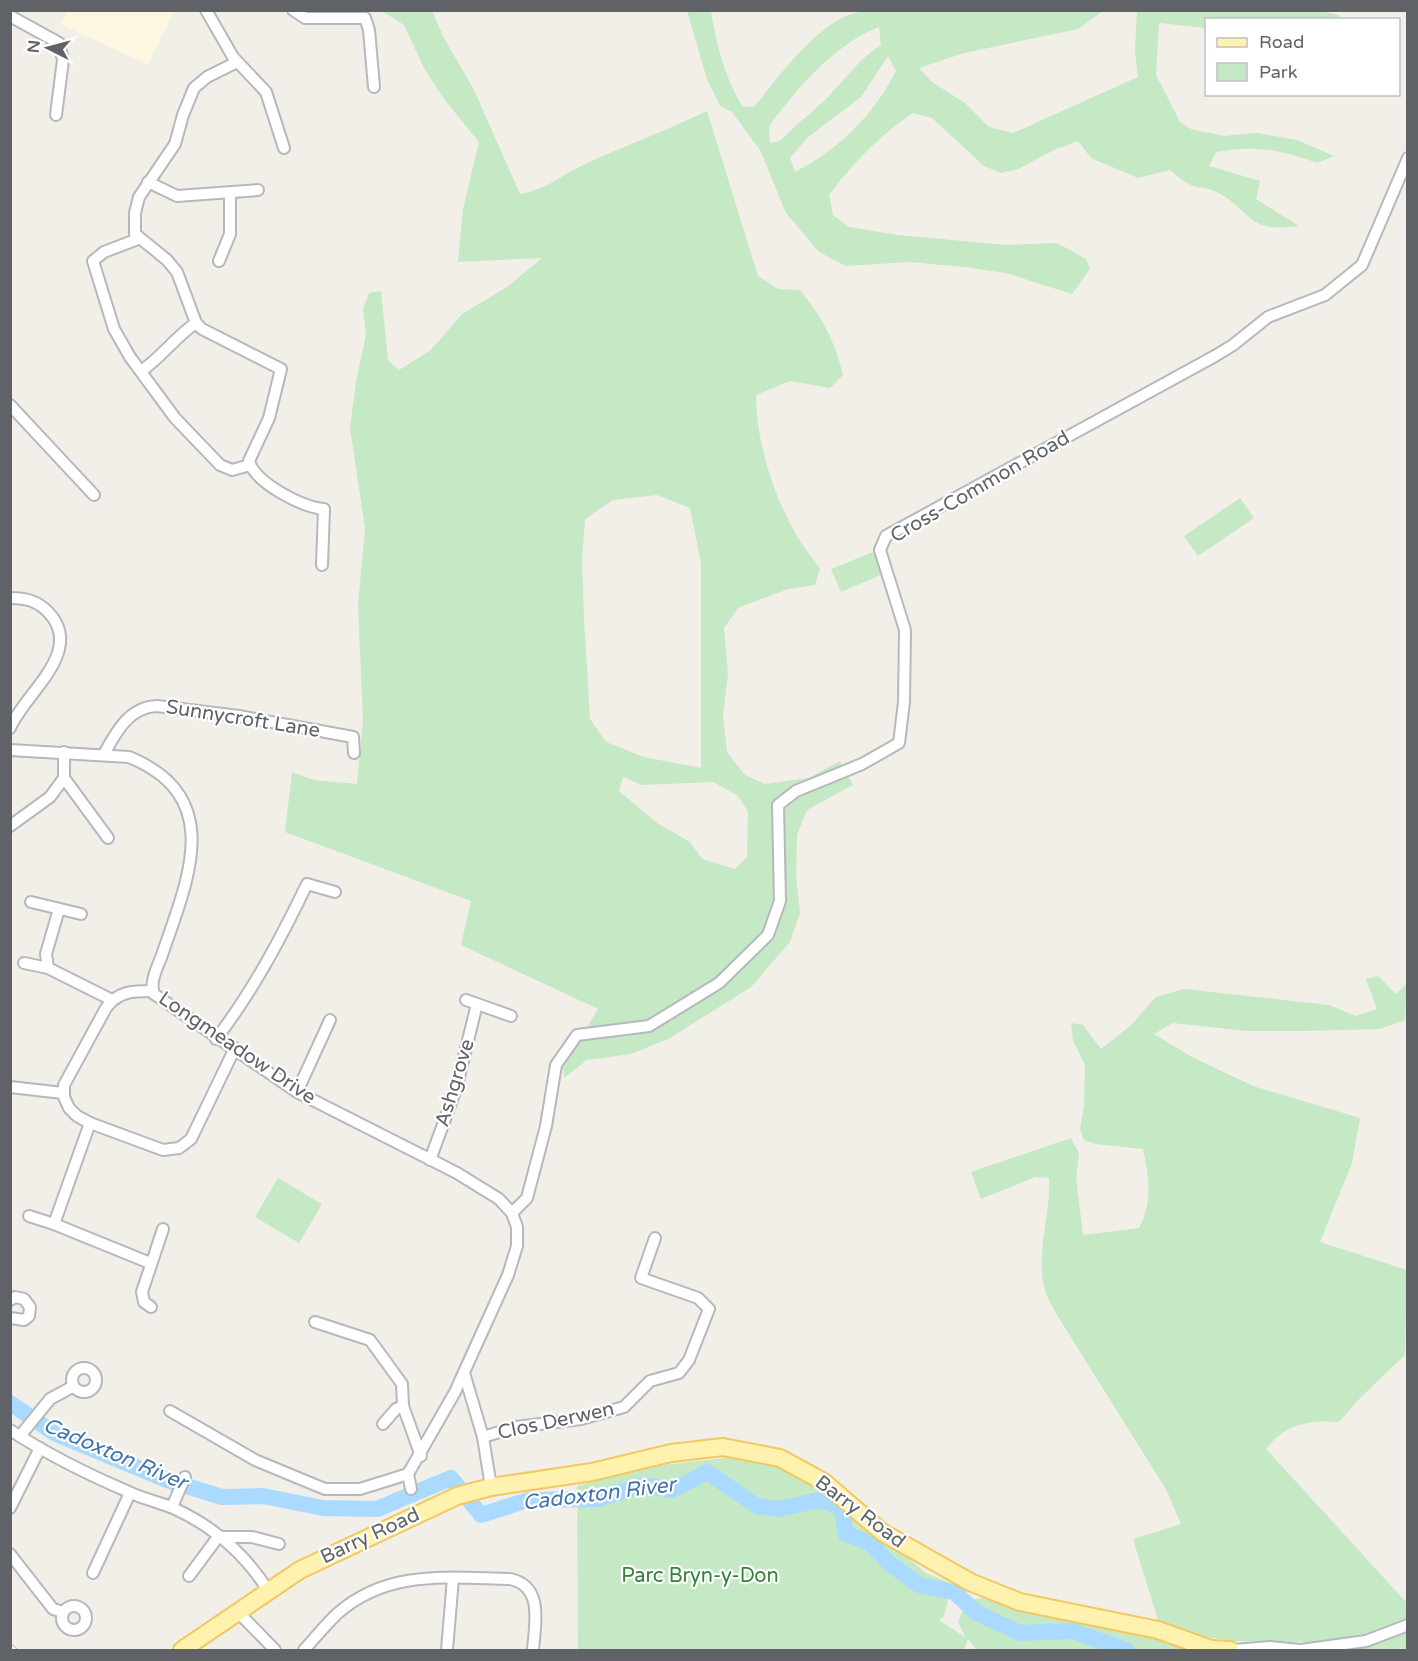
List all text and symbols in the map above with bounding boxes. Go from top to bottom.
north arrow [18,18,78,78]
legend [1205,18,1400,96]
text: Road [1259,31,1304,53]
text: N [23,39,45,54]
text: Park [1259,61,1298,83]
street label: Cross-Common Road [886,426,1074,548]
street label: Sunnycroft Lane [164,695,322,743]
street label: Longmeadow Drive [154,987,320,1109]
street label: Ashgrove [430,1036,480,1130]
street label: Clos Derwen [495,1397,617,1445]
water label: Cadoxton River [39,1413,193,1497]
street label: Barry Road [810,1470,910,1554]
water label: Cadoxton River [521,1472,680,1516]
street label: Barry Road [317,1503,423,1569]
park label: Parc Bryn-y-Don [621,1564,779,1588]

